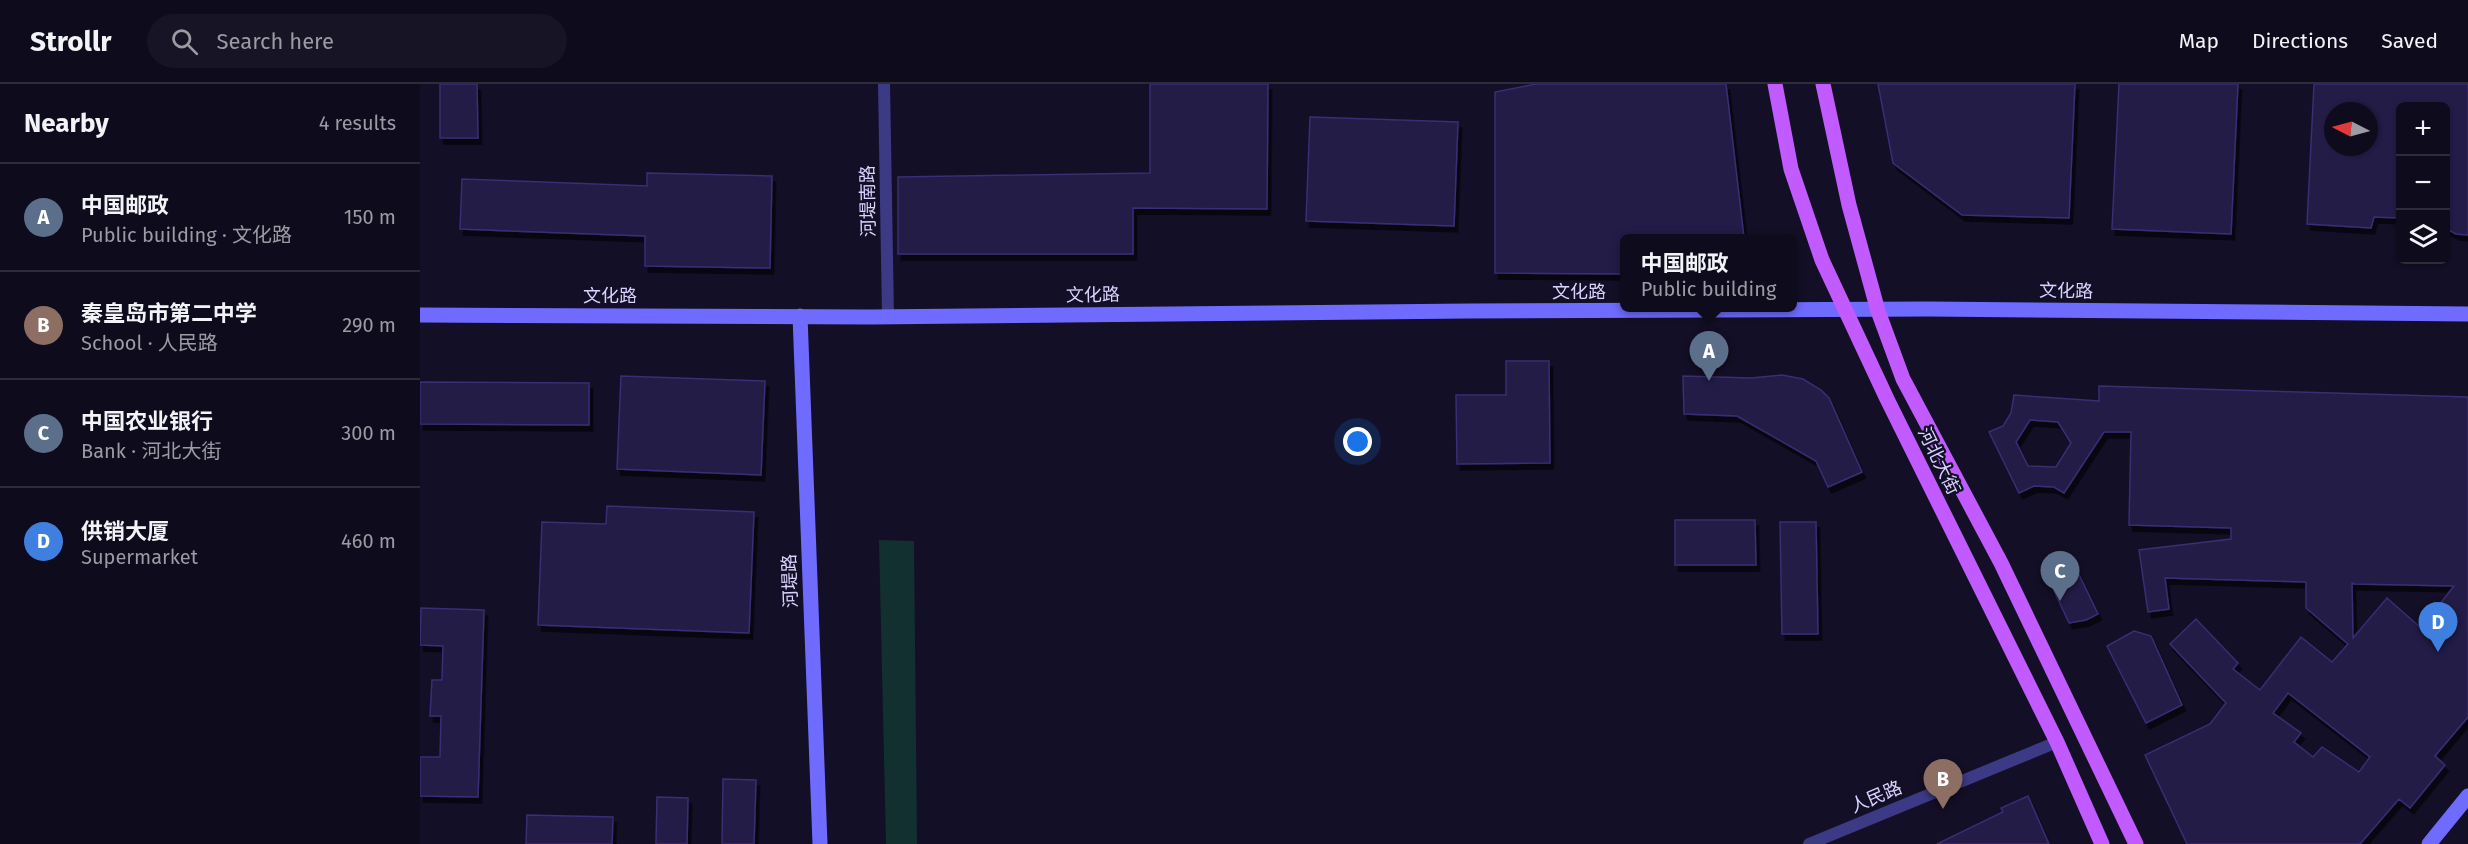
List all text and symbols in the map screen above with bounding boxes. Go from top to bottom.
search box [147,14,567,68]
text: Strollr [30,25,111,58]
icon: search [168,25,201,58]
text: Search here [216,28,334,55]
text: Map [2179,28,2219,54]
text: Directions [2252,28,2348,54]
text: Saved [2381,28,2438,54]
north arrow [2324,102,2378,156]
map controls [2396,102,2450,264]
button: + [2396,102,2450,156]
text: Nearby [24,108,109,139]
text: 4 results [319,111,396,135]
button: − [2396,156,2450,210]
street label: 河堤南路 [856,165,880,237]
text: 中国邮政 [81,192,169,219]
text: A [38,205,49,229]
text: 150 m [344,205,396,229]
button: layers [2396,210,2450,264]
text: Public building · 文化路 [81,223,292,247]
popup [1620,234,1797,312]
text: 中国邮政 [1641,250,1729,277]
text: Public building [1641,277,1776,301]
street label: 文化路 [2039,280,2093,302]
street label: 文化路 [1552,281,1606,303]
street label: 文化路 [1066,284,1120,306]
street label: 文化路 [583,285,637,307]
text: 秦皇岛市第二中学 [81,300,257,327]
text: B [37,313,50,337]
text: 290 m [342,313,396,337]
text: School · 人民路 [81,331,218,355]
pin: A [1690,332,1728,381]
text: 中国农业银行 [81,408,213,435]
text: C [38,421,49,445]
text: 300 m [341,421,396,445]
street label: 河北大街 [1913,424,1965,498]
your location [1343,427,1372,456]
text: Bank · 河北大街 [81,439,221,463]
text: 供销大厦 [81,518,169,545]
text: D [37,529,50,553]
text: 460 m [341,529,396,553]
text: Supermarket [81,545,198,569]
pin: C [2040,552,2080,601]
street label: 河堤路 [778,554,802,608]
pin: D [2418,602,2458,652]
pin: B [1924,760,1963,809]
street label: 人民路 [1847,776,1905,818]

